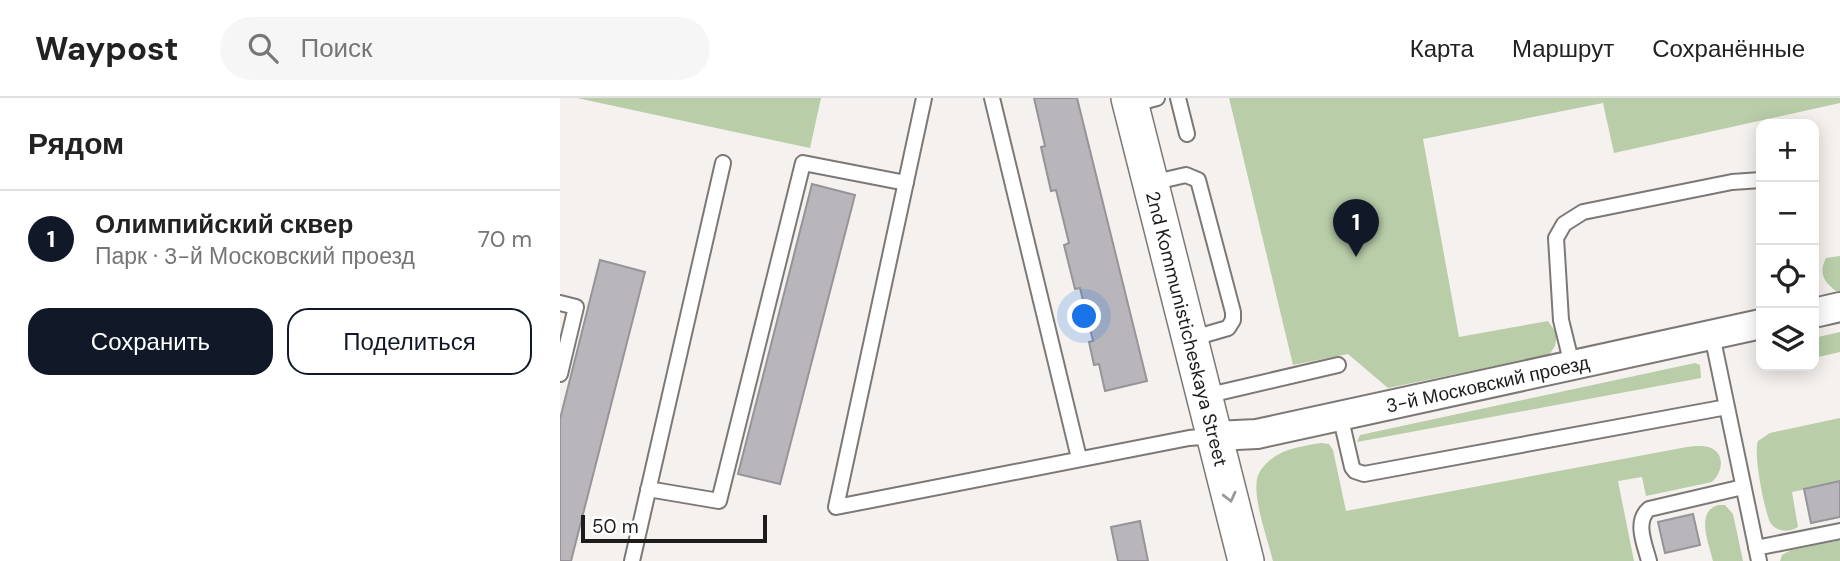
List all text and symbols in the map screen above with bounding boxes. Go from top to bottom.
search box [220,17,710,80]
text: Waypost [35,27,178,70]
icon: search [244,29,282,67]
text: Поиск [300,31,372,65]
text: Карта [1410,33,1474,64]
text: Маршрут [1512,33,1614,64]
text: Сохранённые [1652,33,1805,64]
map controls [1756,119,1819,371]
button: + [1756,119,1819,182]
text: Рядом [28,124,124,163]
button: − [1756,182,1819,245]
street label: 2nd Kommunisticheskaya Street [1141,188,1234,469]
pin: 1 [1333,199,1379,257]
text: Олимпийский сквер [95,207,353,241]
text: 1 [47,224,55,254]
text: 70 m [478,224,532,254]
text: Парк · 3-й Московский проезд [95,241,415,271]
button: locate [1756,245,1819,308]
your location [1067,299,1101,333]
button: Сохранить [28,308,273,375]
button: Поделиться [287,308,532,375]
button: layers [1756,308,1819,371]
street label: 3-й Московский проезд [1384,349,1592,418]
one-way arrow [1222,491,1236,503]
scale bar [581,512,766,544]
text: 50 m [592,514,639,539]

